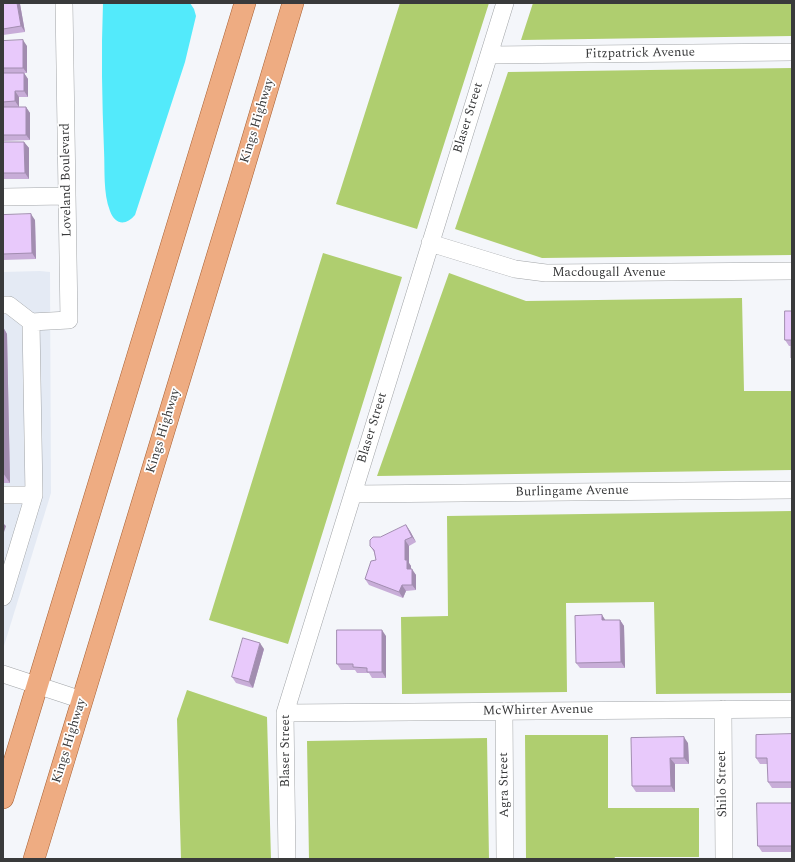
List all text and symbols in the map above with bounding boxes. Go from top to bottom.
street label: Fitzpatrick Avenue [585,45,695,63]
street label: Kings Highway [238,77,278,165]
street label: Blaser Street [451,81,487,155]
street label: Loveland Boulevard [58,123,76,237]
street label: Macdougall Avenue [552,265,666,281]
street label: Kings Highway [144,387,184,475]
street label: Blaser Street [355,391,391,465]
street label: Burlingame Avenue [515,483,629,501]
street label: Kings Highway [50,697,90,785]
street label: McWhirter Avenue [483,702,593,720]
street label: Blaser Street [278,714,294,788]
street label: Shilo Street [715,751,731,817]
street label: Agra Street [497,752,513,818]

